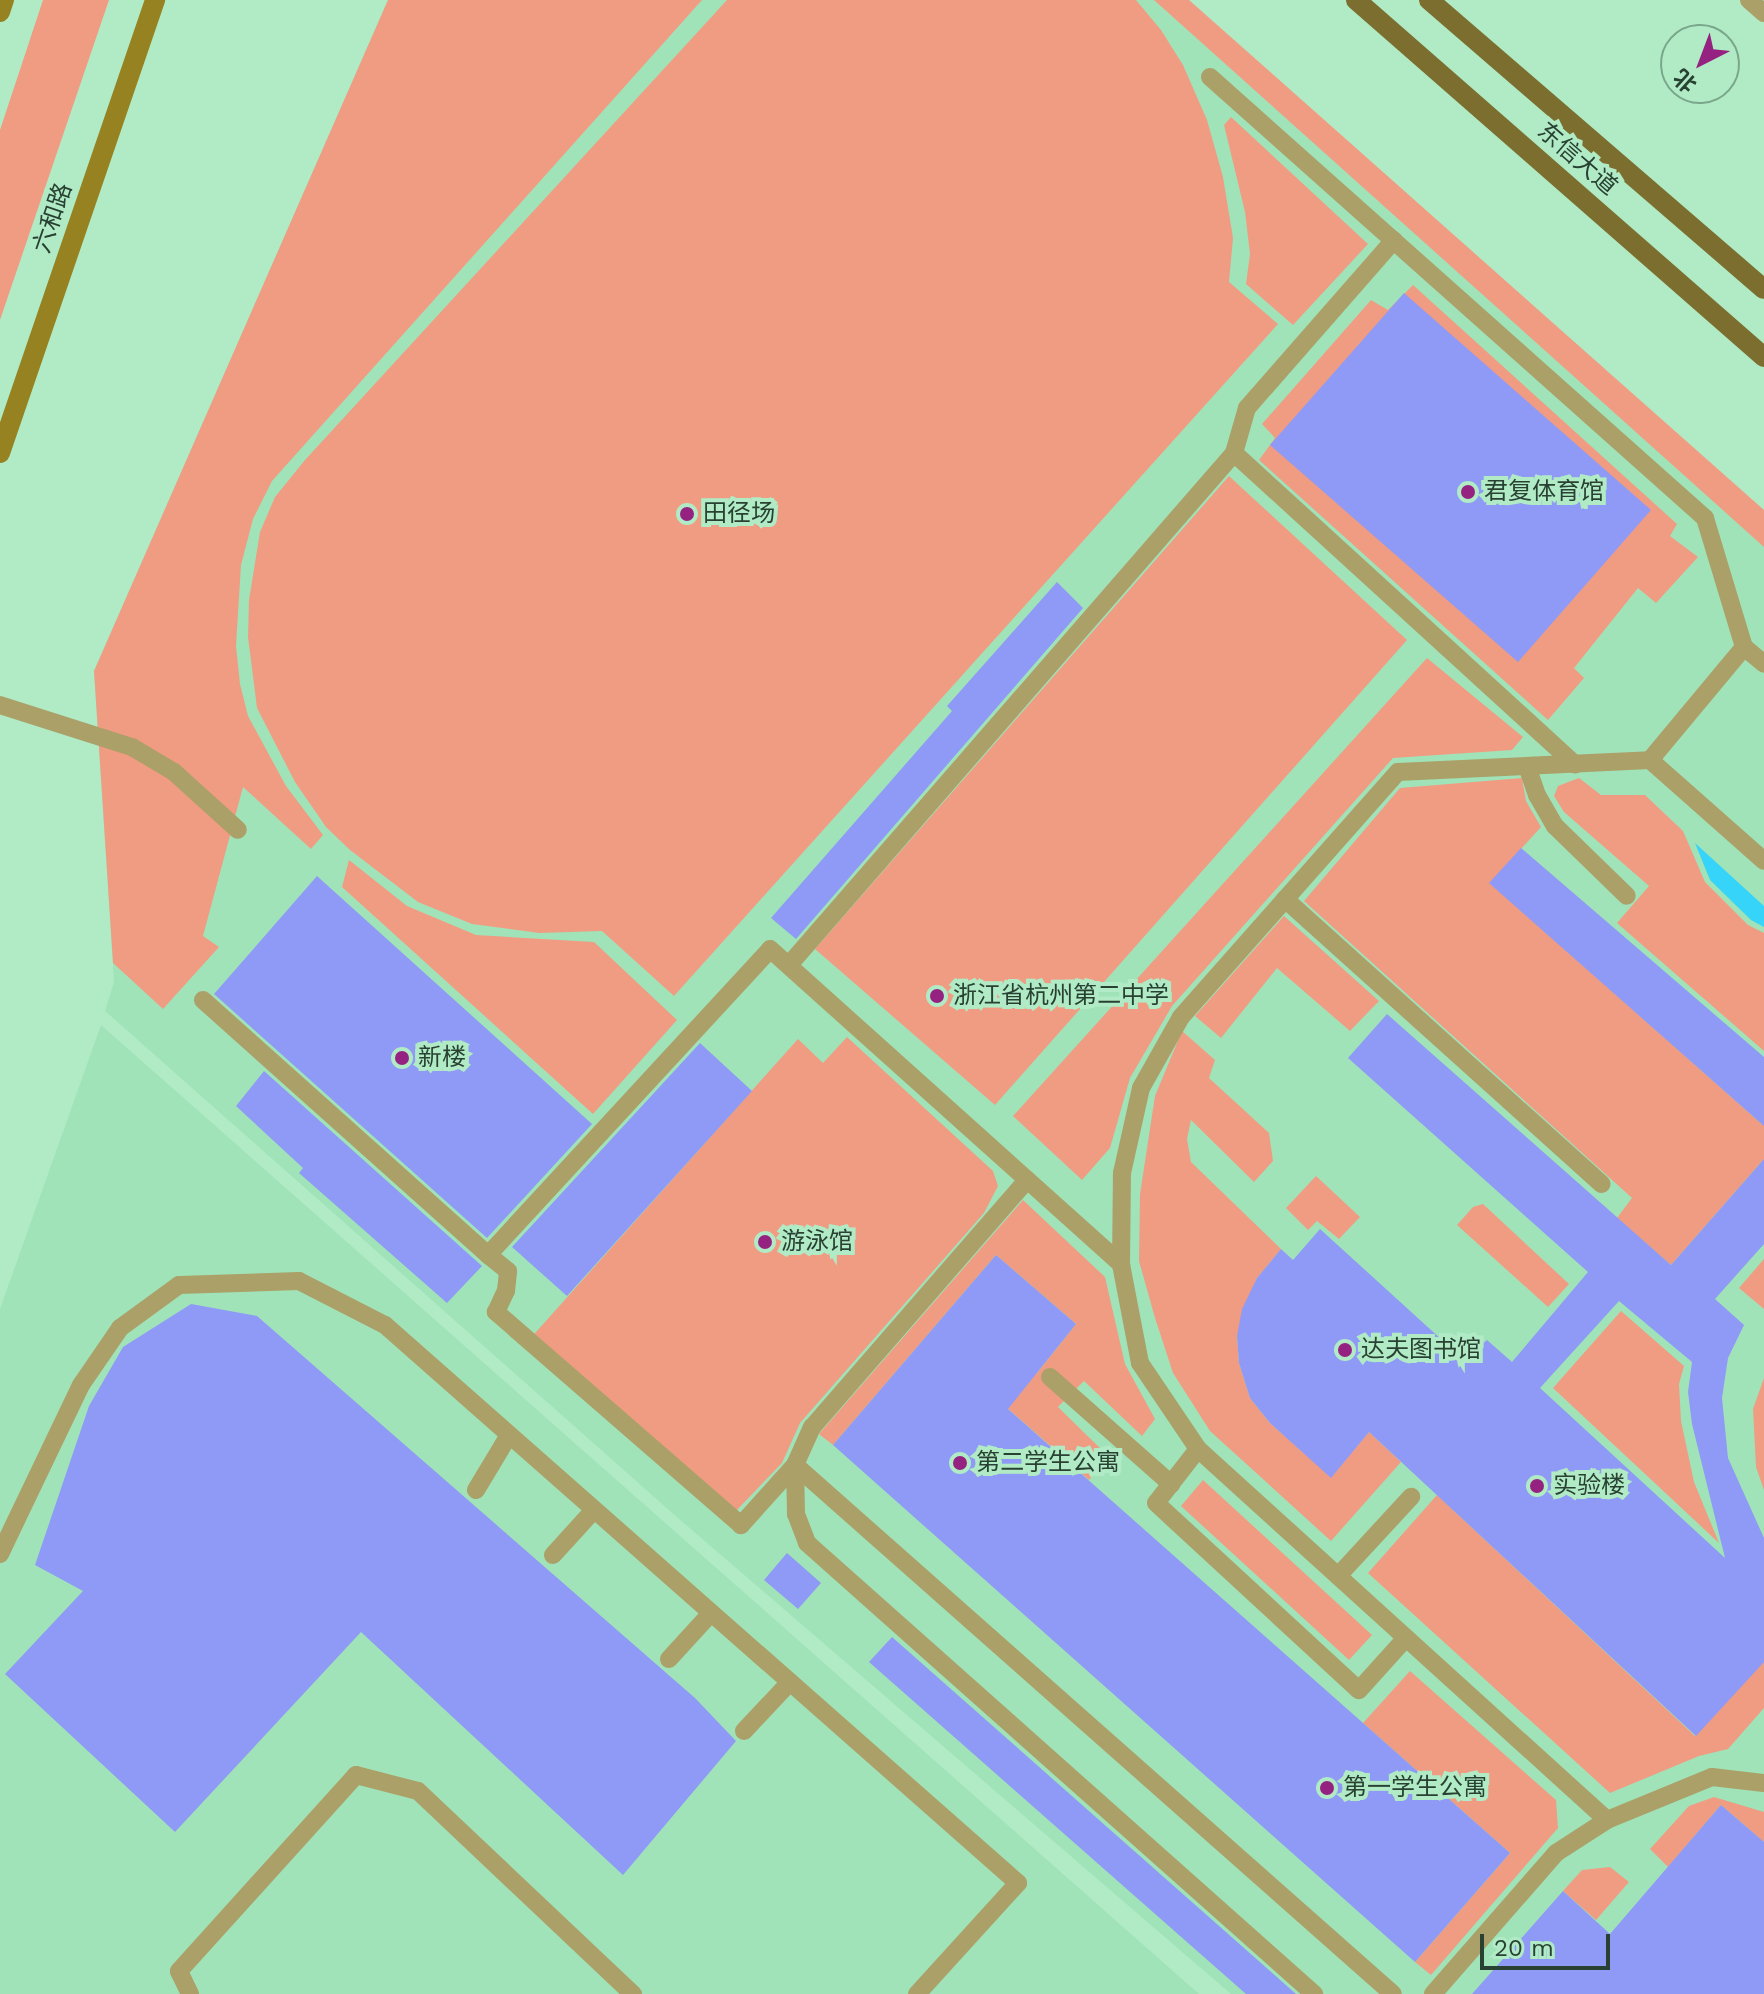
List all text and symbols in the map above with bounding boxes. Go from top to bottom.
north arrow [1660,24,1740,104]
text: 北 [1668,64,1701,97]
street label: 东信大道 [1531,117,1623,201]
street label: 六和路 [28,179,78,257]
place label: 君复体育馆 [1484,478,1604,506]
marker: 君复体育馆 [1459,483,1477,501]
place label: 田径场 [703,500,775,528]
marker: 田径场 [678,505,696,523]
place label: 浙江省杭州第二中学 [953,982,1169,1010]
marker: 浙江省杭州第二中学 [928,987,946,1005]
place label: 新楼 [418,1044,466,1072]
marker: 新楼 [393,1049,411,1067]
place label: 游泳馆 [781,1228,853,1256]
marker: 游泳馆 [756,1233,774,1251]
place label: 达夫图书馆 [1361,1336,1481,1364]
marker: 达夫图书馆 [1336,1341,1354,1359]
place label: 第二学生公寓 [976,1449,1120,1477]
marker: 第二学生公寓 [951,1454,969,1472]
place label: 实验楼 [1553,1472,1625,1500]
marker: 实验楼 [1528,1477,1546,1495]
place label: 第一学生公寓 [1343,1774,1487,1802]
marker: 第一学生公寓 [1318,1779,1336,1797]
scale bar [1484,1918,1614,1968]
text: 20 m [1494,1934,1554,1962]

